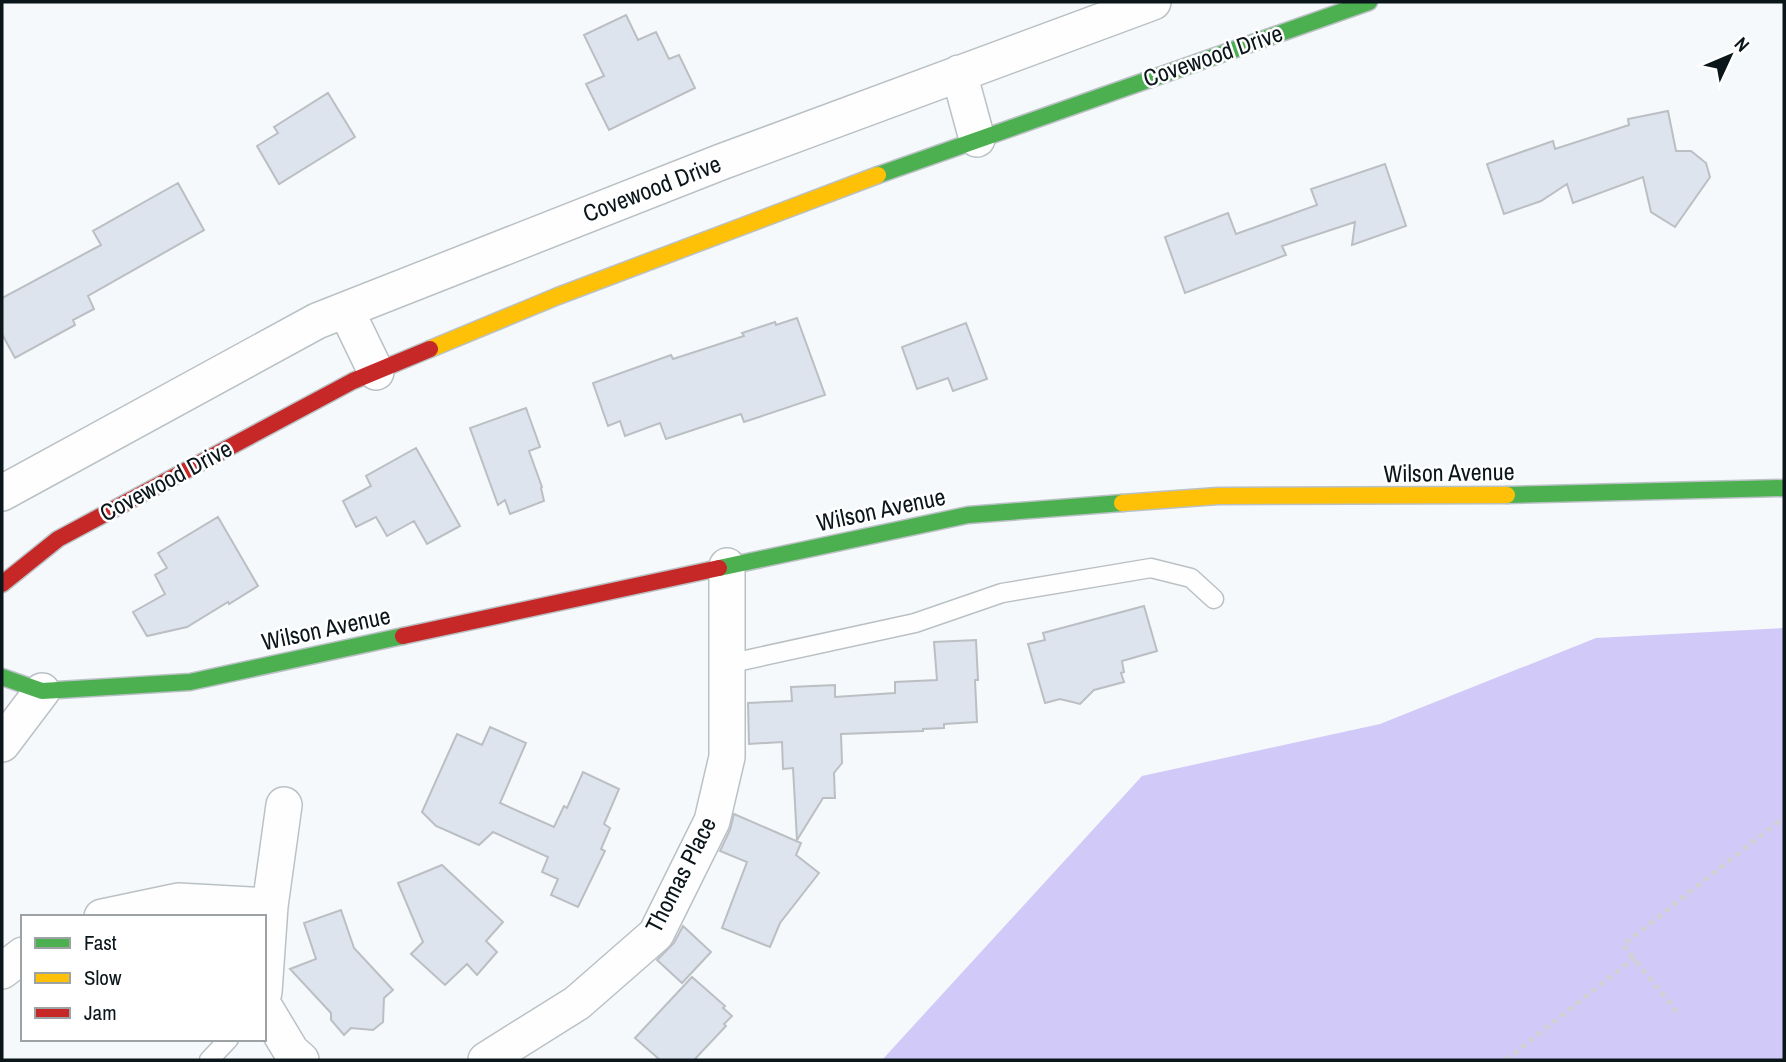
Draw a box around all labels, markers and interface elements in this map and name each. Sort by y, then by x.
street label: Covewood Drive [1139,16,1287,94]
north arrow [1695,21,1765,91]
text: N [1729,31,1755,57]
street label: Covewood Drive [578,147,725,229]
street label: Covewood Drive [94,432,237,528]
street label: Wilson Avenue [1383,455,1515,489]
street label: Wilson Avenue [813,480,948,538]
street label: Wilson Avenue [258,599,393,657]
street label: Thomas Place [637,811,723,938]
legend [21,915,266,1041]
text: Fast [84,928,117,957]
text: Slow [84,963,122,992]
text: Jam [84,998,117,1027]

